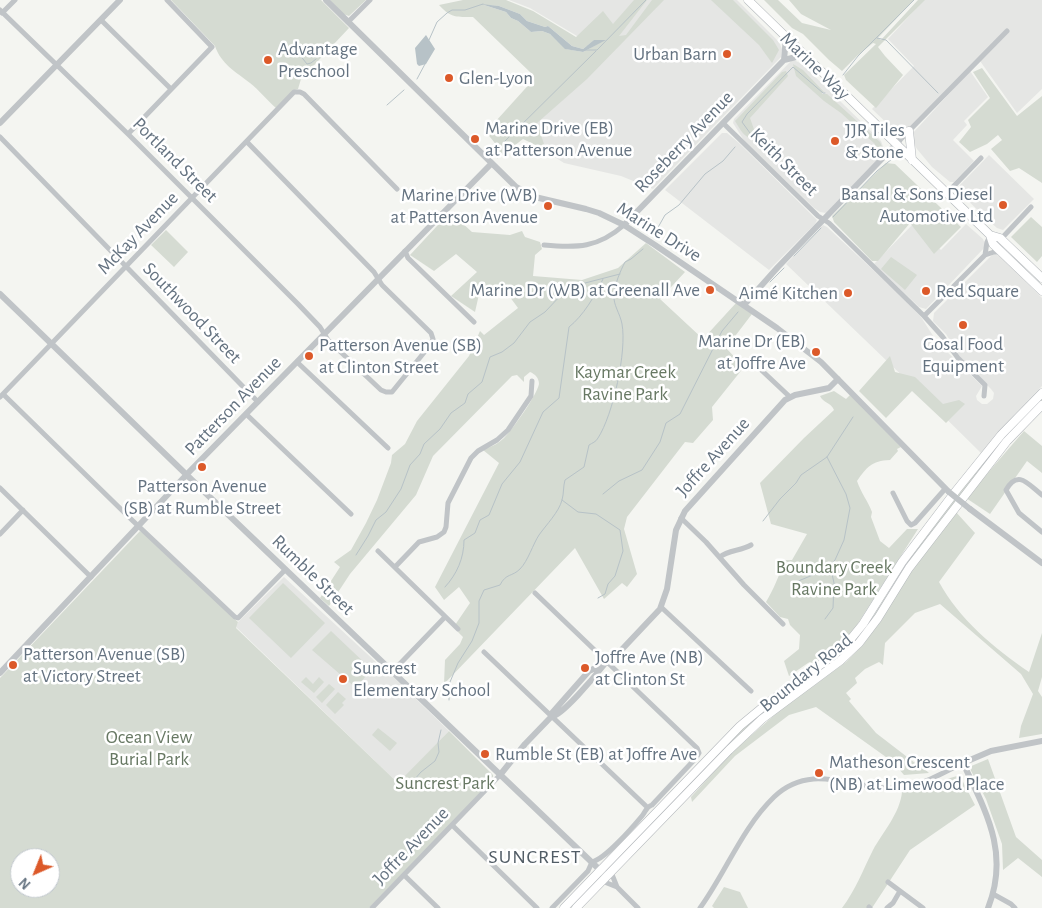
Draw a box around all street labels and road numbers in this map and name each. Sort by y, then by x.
street label: Marine Way [775,27,855,105]
street label: Roseberry Avenue [630,86,738,198]
street label: Portland Street [128,113,222,207]
street label: Keith Street [745,123,823,201]
street label: McKay Avenue [93,187,183,279]
street label: Marine Drive [613,197,705,267]
street label: Southwood Street [138,258,246,368]
street label: Patterson Avenue [180,352,286,460]
street label: Joffre Avenue [671,412,755,502]
street label: Rumble Street [267,530,359,620]
street label: Boundary Road [755,629,857,717]
street label: Joffre Avenue [368,802,454,890]

